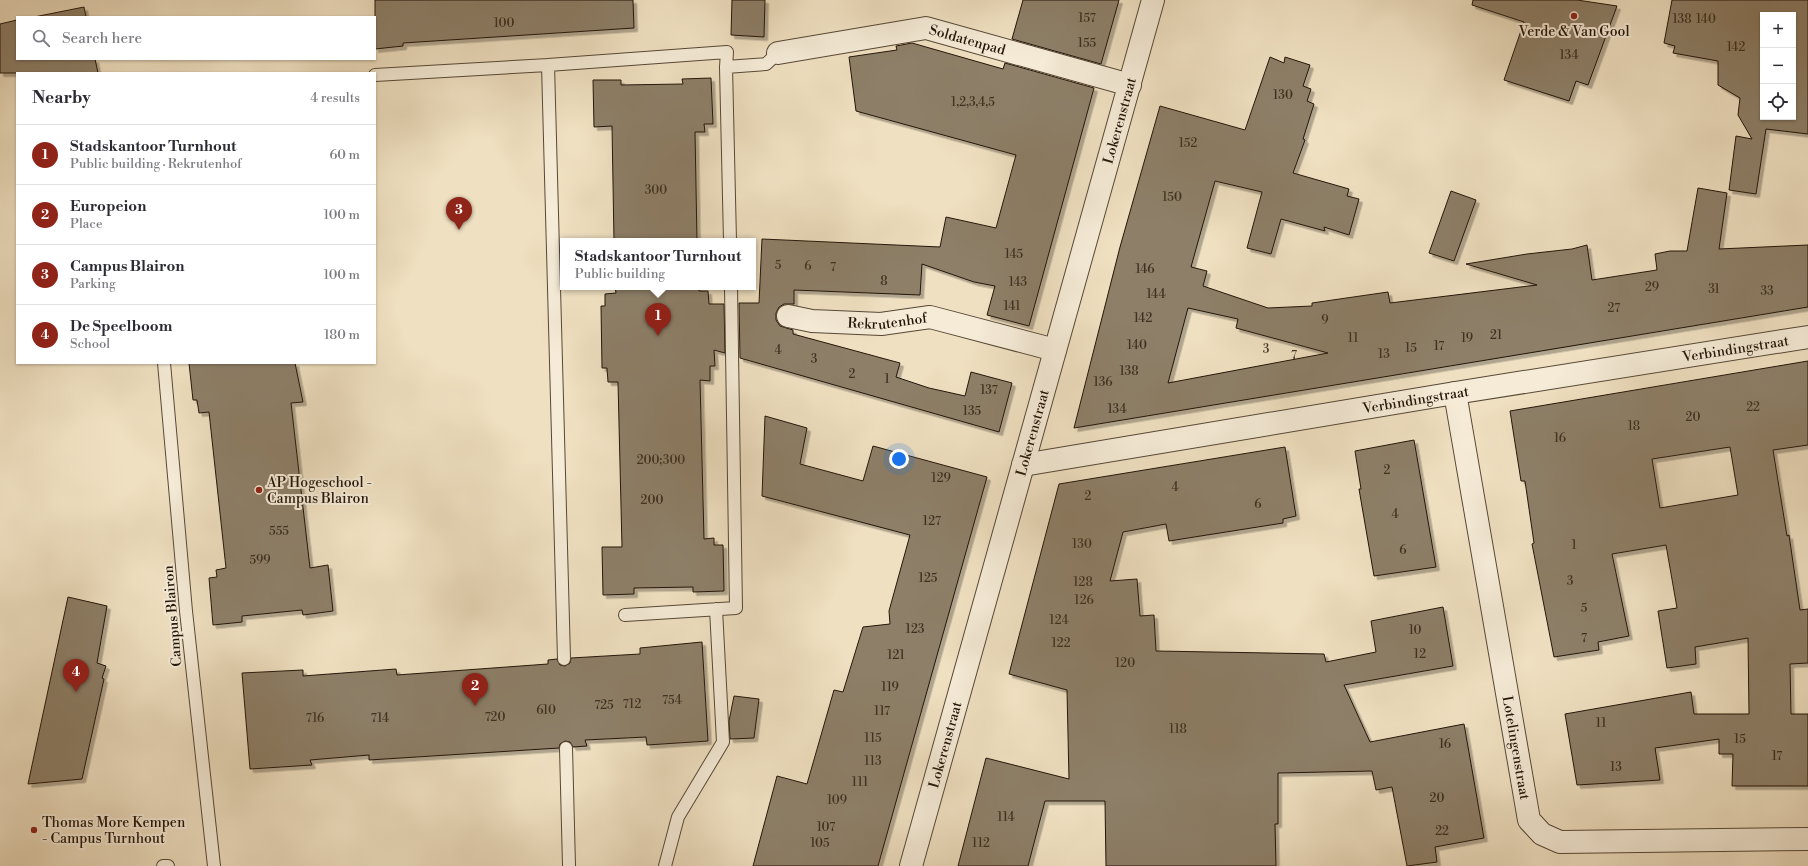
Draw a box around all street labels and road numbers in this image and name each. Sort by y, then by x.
street label: Soldatenpad [927,21,1007,60]
street label: Lokerenstraat [1100,75,1141,166]
street label: Rekrutenhof [847,309,929,334]
street label: Verbindingstraat [1680,332,1790,367]
street label: Verbindingstraat [1360,383,1470,418]
street label: Lokerenstraat [1012,387,1054,478]
street label: Campus Blairon [160,564,186,667]
street label: Lotelingenstraat [1498,695,1533,801]
street label: Lokerenstraat [925,700,967,790]

